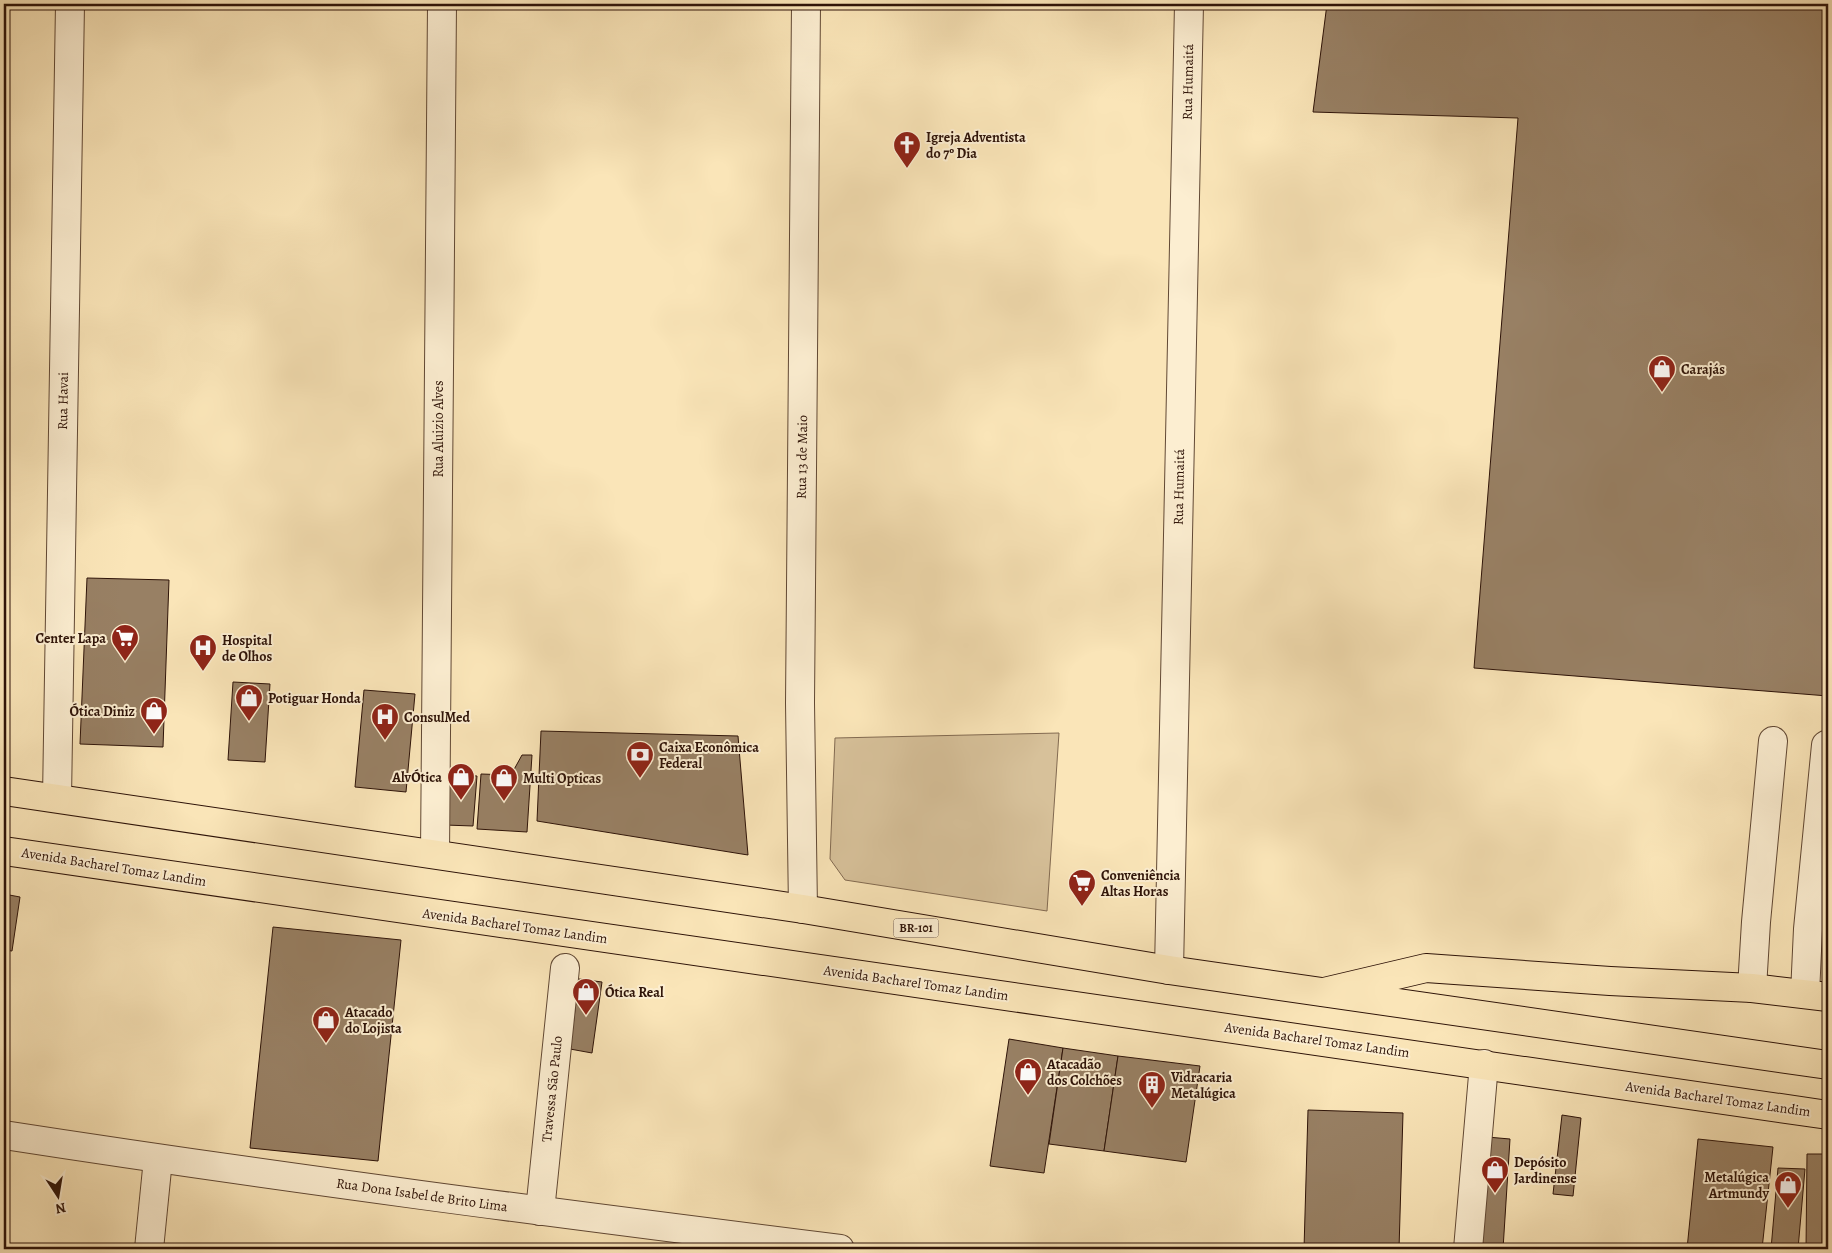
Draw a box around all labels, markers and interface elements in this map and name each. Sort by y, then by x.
street label: Rua Humaitá [1178,43,1198,120]
place label: Igreja Adventista do 7º Dia [926,128,1026,163]
church icon: Igreja Adventista do 7º Dia [892,130,922,169]
shop icon: Carajás [1647,354,1677,393]
place label: Carajás [1681,360,1725,379]
street label: Rua Havai [53,372,73,430]
street label: Rua Aluizio Alves [429,380,448,478]
street label: Rua 13 de Maio [792,415,812,499]
street label: Rua Humaitá [1169,448,1189,525]
supermarket icon: Center Lapa [110,623,140,662]
place label: Center Lapa [35,629,106,648]
place label: Hospital de Olhos [222,631,272,666]
hospital icon: Hospital de Olhos [188,633,218,672]
shop icon: Potiguar Honda [234,683,264,722]
place label: Potiguar Honda [268,689,361,708]
shop icon: Ótica Diniz [139,696,169,735]
place label: Ótica Diniz [70,702,136,721]
hospital icon: ConsulMed [370,702,400,741]
place label: ConsulMed [404,708,471,727]
place label: Caixa Econômica Federal [659,738,759,773]
bank icon: Caixa Econômica Federal [625,740,655,779]
shop icon: AlvÓtica [446,762,476,801]
shop icon: Multi Opticas [489,763,519,802]
place label: AlvÓtica [391,768,442,787]
place label: Multi Opticas [523,769,601,788]
street label: Avenida Bacharel Tomaz Landim [19,843,208,891]
place label: Conveniência Altas Horas [1100,866,1181,901]
supermarket icon: Conveniência Altas Horas [1067,868,1097,907]
street label: Avenida Bacharel Tomaz Landim [420,903,609,948]
road number: BR-101 [894,918,938,938]
street label: Avenida Bacharel Tomaz Landim [821,960,1010,1005]
shop icon: Ótica Real [571,977,601,1016]
place label: Ótica Real [605,983,664,1002]
place label: Atacado do Lojista [344,1003,402,1038]
shop icon: Atacado do Lojista [311,1005,341,1044]
street label: Avenida Bacharel Tomaz Landim [1222,1017,1411,1062]
street label: Travessa São Paulo [537,1035,567,1143]
place label: Atacadão dos Colchões [1046,1055,1122,1090]
shop icon: Atacadão dos Colchões [1013,1057,1043,1096]
place label: Vidracaria Metalúgica [1170,1068,1236,1103]
building icon: Vidracaria Metalúgica [1137,1070,1167,1109]
street label: Avenida Bacharel Tomaz Landim [1623,1076,1812,1121]
place label: Depósito Jardinense [1514,1153,1577,1188]
shop icon: Depósito Jardinense [1480,1155,1510,1194]
place label: Metalúgica Artmundy [1704,1168,1769,1203]
north arrow [32,1170,82,1220]
shop icon: Metalúgica Artmundy [1773,1170,1803,1209]
street label: Rua Dona Isabel de Brito Lima [335,1174,509,1217]
text: N [54,1198,68,1219]

